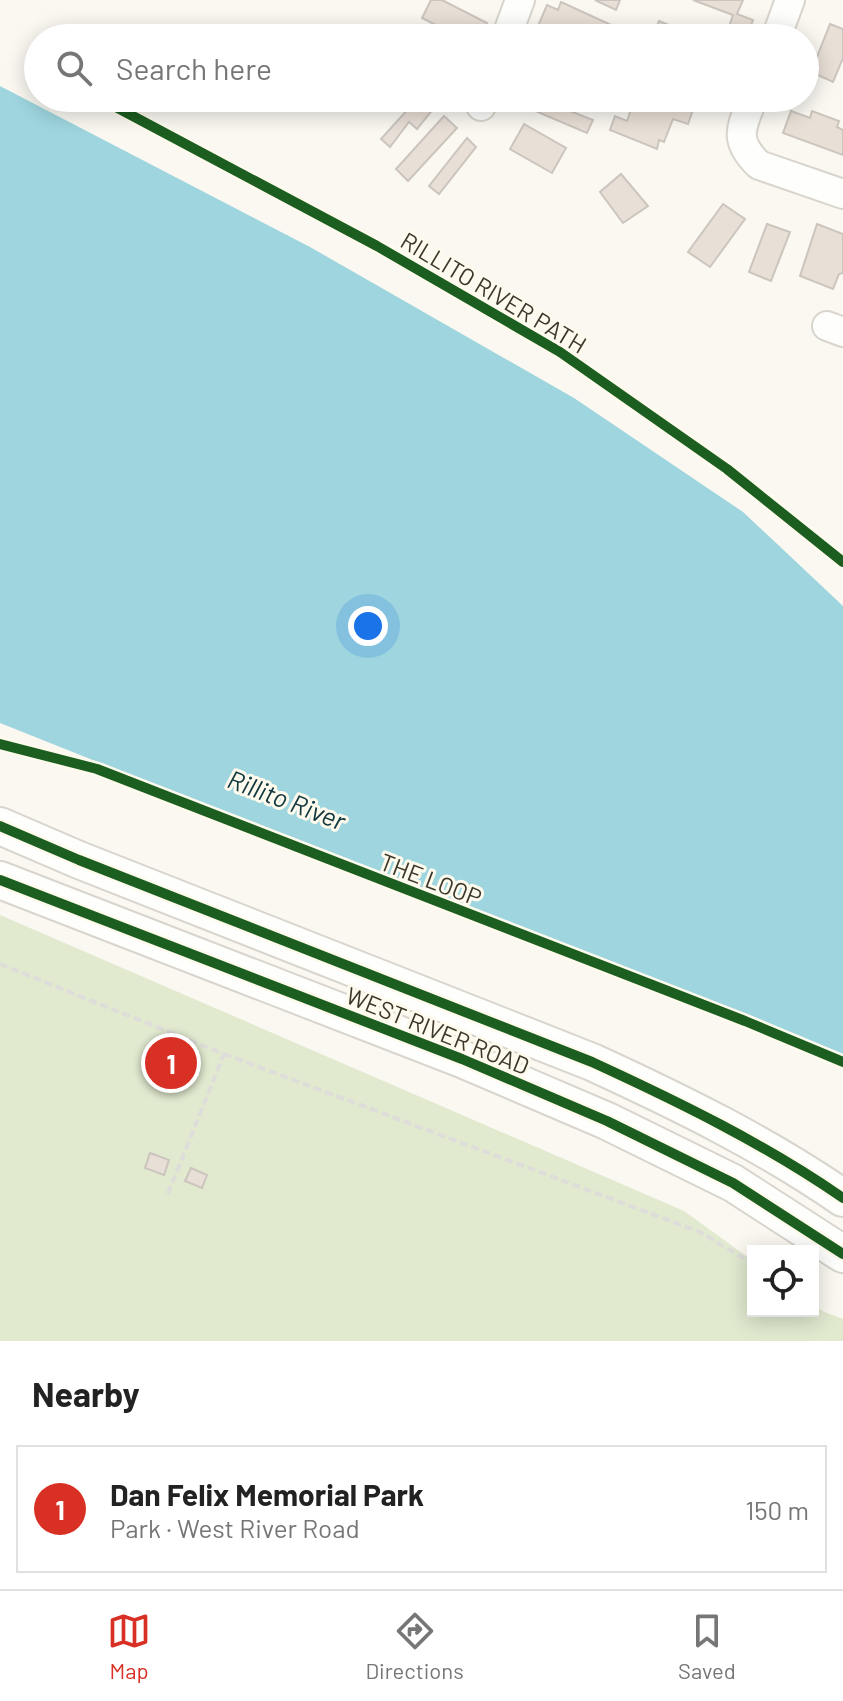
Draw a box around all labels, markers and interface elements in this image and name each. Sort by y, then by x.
search box [24,24,819,112]
icon: search [52,46,96,90]
text: Search here [116,50,272,86]
street label: RILLITO RIVER PATH [396,225,592,359]
your location [348,606,388,646]
water label: Rillito River [224,762,351,836]
street label: THE LOOP [376,846,486,912]
street label: WEST RIVER ROAD [342,980,534,1080]
pin: 1 [145,1033,197,1093]
map controls [747,1245,819,1317]
button: locate [747,1245,819,1317]
text: Nearby [32,1373,140,1414]
text: Dan Felix Memorial Park [110,1476,424,1512]
text: 1 [55,1494,65,1525]
text: 150 m [745,1494,809,1525]
text: Park · West River Road [110,1512,360,1543]
tab: Map [107,1609,151,1683]
tab: Directions [365,1609,464,1683]
tab: Saved [678,1609,736,1683]

